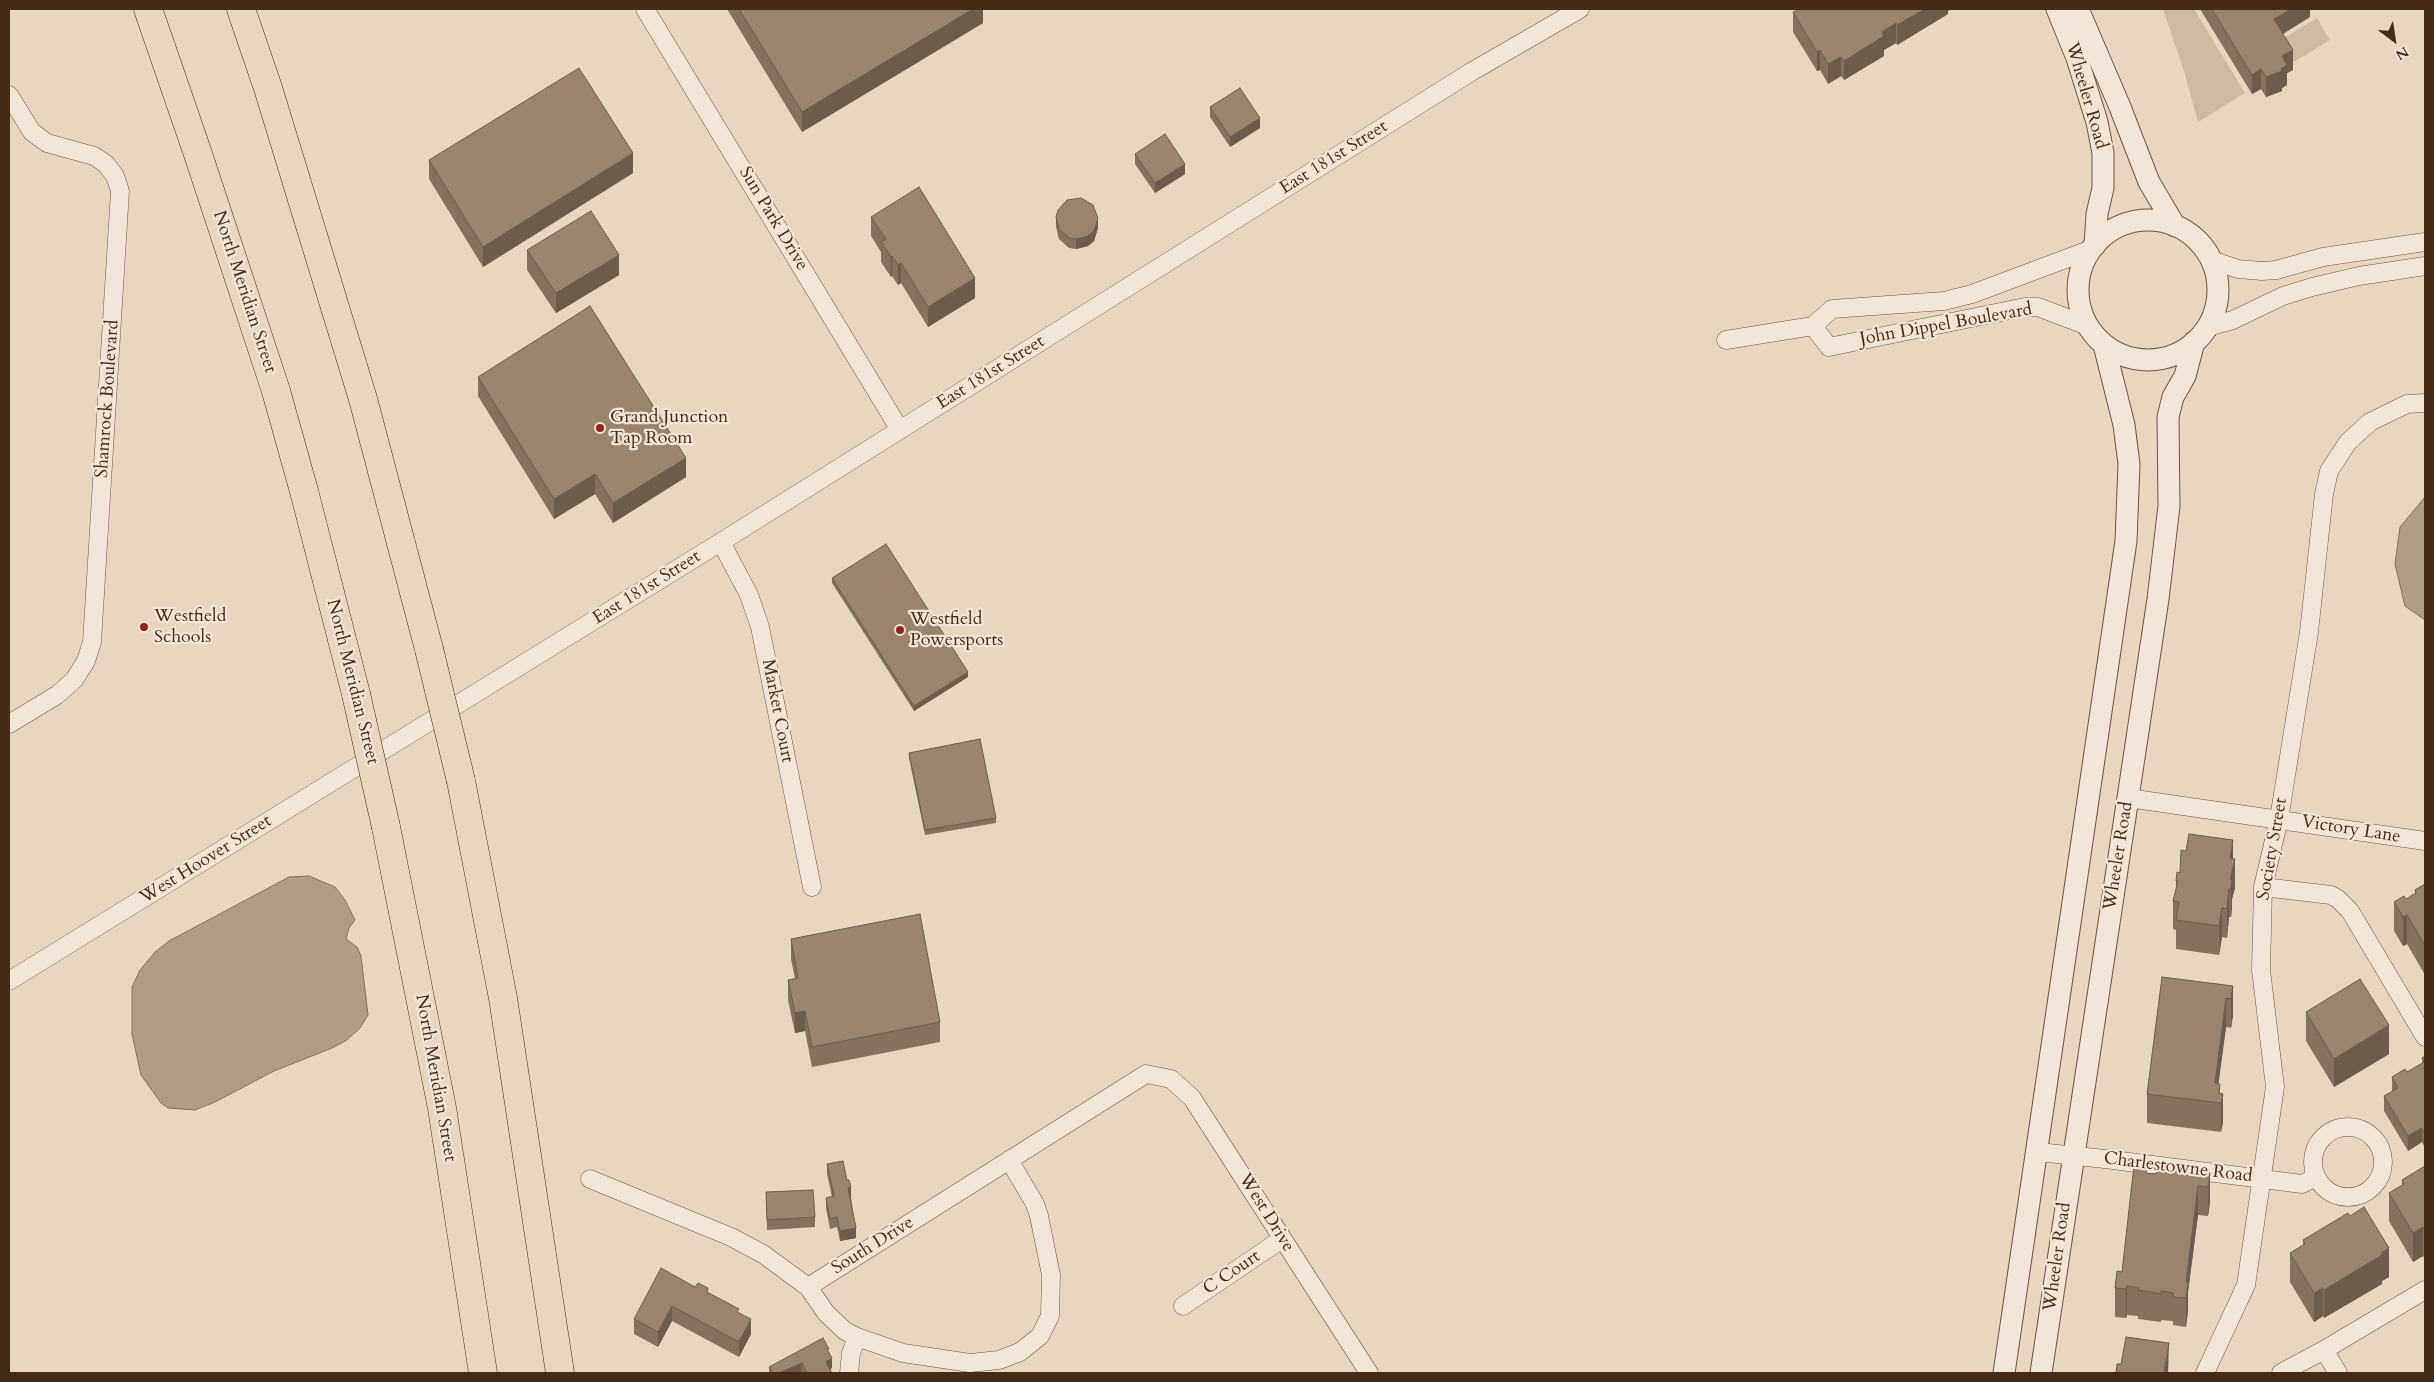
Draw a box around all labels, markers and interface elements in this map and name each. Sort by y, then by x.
north arrow [2369,15,2419,65]
street label: Wheeler Road [2060,40,2112,152]
text: N [2392,42,2412,65]
street label: East 181st Street [1276,116,1392,200]
street label: Sun Park Drive [734,163,812,275]
street label: North Meridian Street [208,208,280,376]
street label: John Dippel Boulevard [1858,299,2034,351]
street label: Shamrock Boulevard [92,319,124,479]
street label: East 181st Street [933,331,1049,415]
place label: Grand Junction Tap Room [610,407,728,449]
marker: Grand Junction Tap Room [594,422,606,434]
street label: East 181st Street [589,546,705,630]
street label: North Meridian Street [321,597,383,767]
place label: Westfield Schools [154,606,226,649]
place label: Westfield Powersports [910,609,1003,652]
marker: Westfield Schools [138,621,150,633]
marker: Westfield Powersports [894,624,906,636]
street label: Market Court [756,657,798,765]
street label: Society Street [2253,796,2293,902]
street label: Wheeler Road [2100,800,2138,912]
street label: West Hoover Street [136,811,276,909]
street label: Victory Lane [2300,812,2402,848]
street label: North Meridian Street [410,993,460,1163]
street label: Charlestowne Road [2103,1148,2253,1188]
street label: West Drive [1233,1170,1299,1256]
street label: Wheeler Road [2040,1201,2076,1313]
street label: South Drive [828,1212,918,1280]
street label: C Court [1199,1246,1265,1300]

